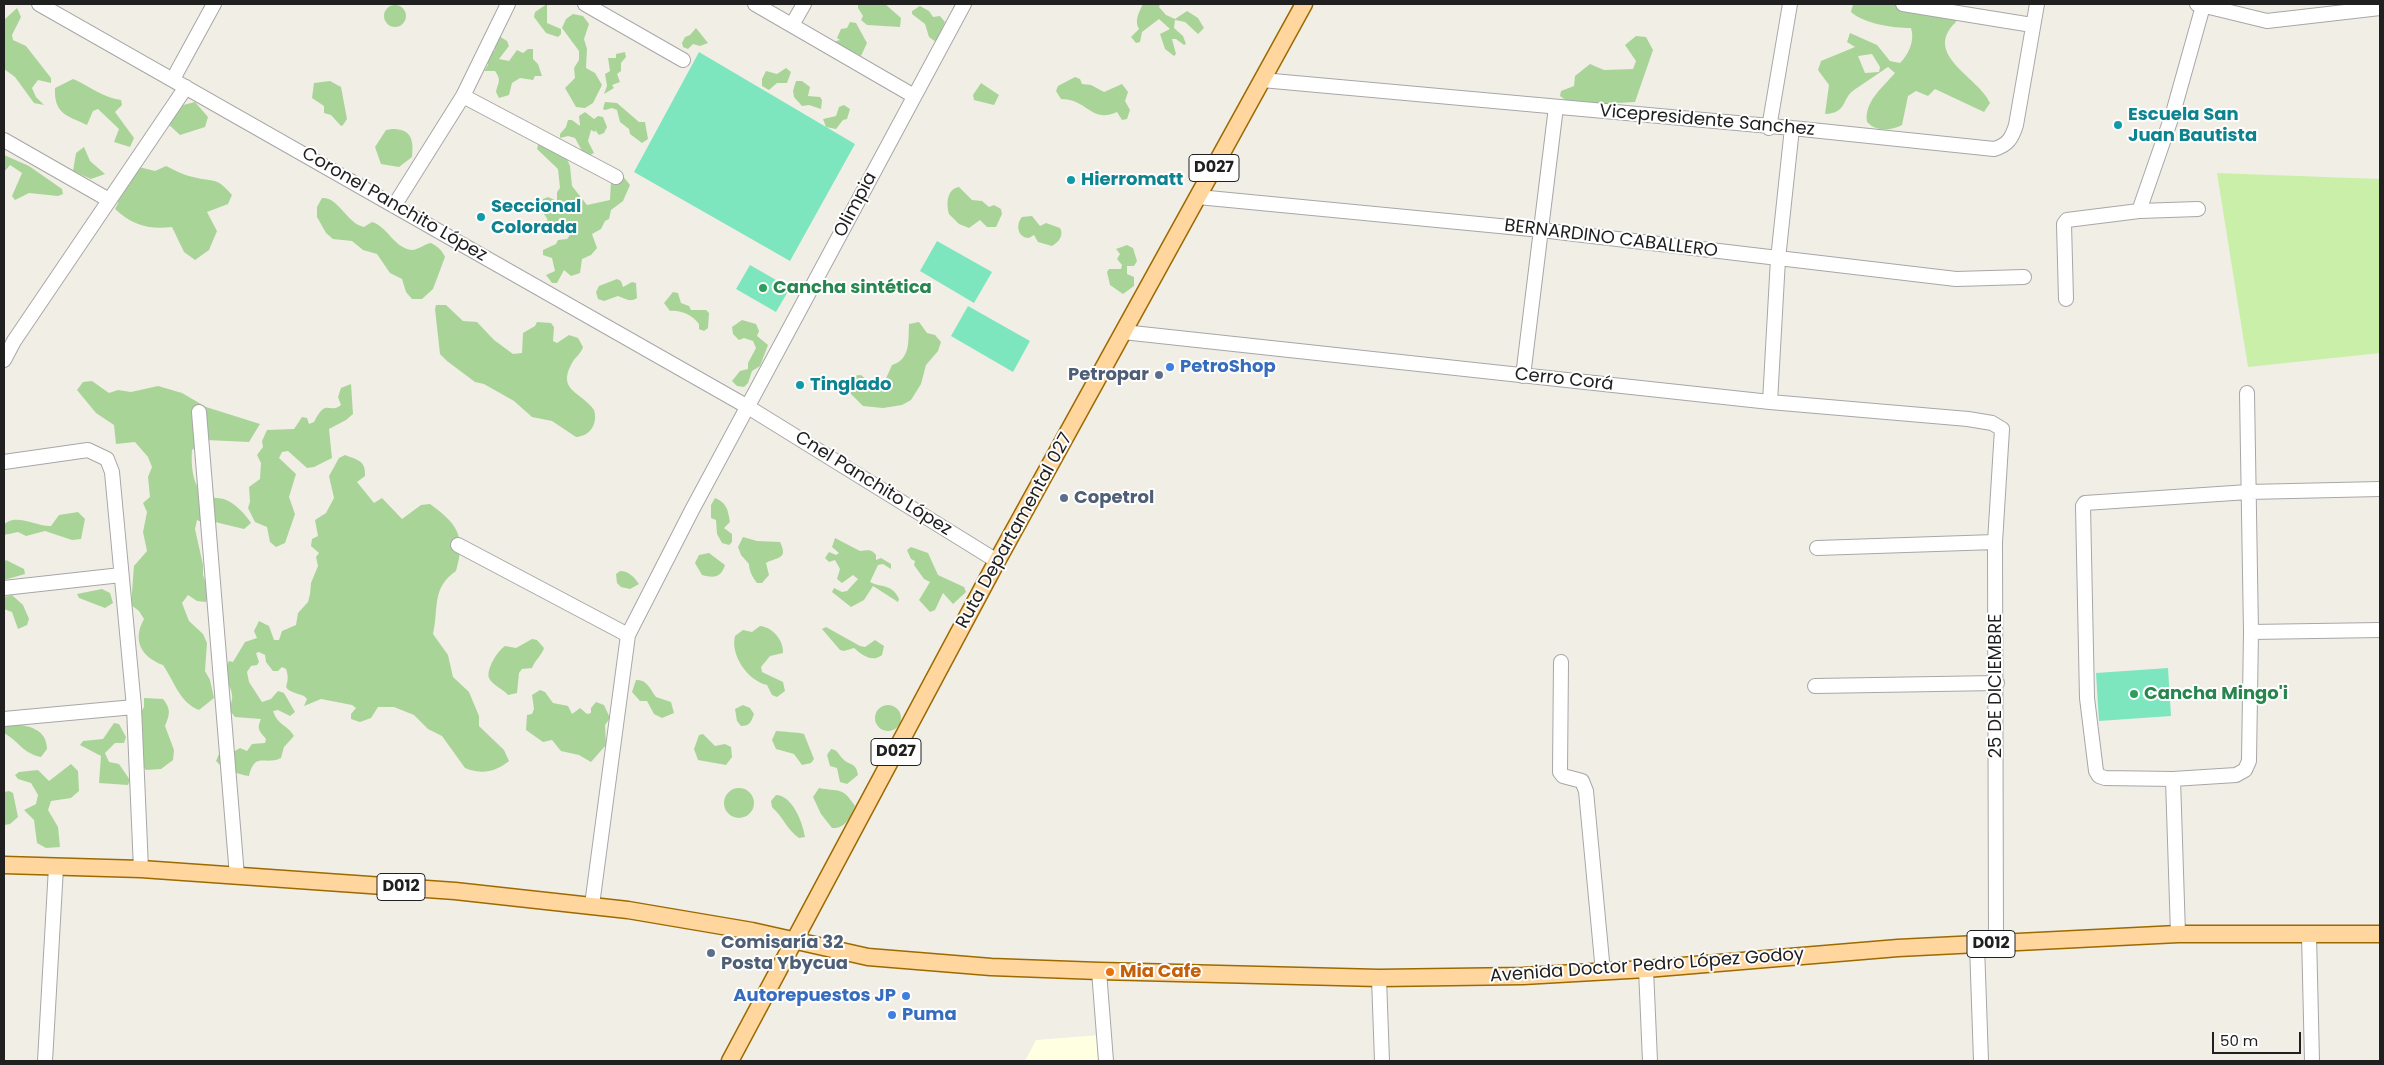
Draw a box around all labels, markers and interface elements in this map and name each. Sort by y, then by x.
street label: Vicepresidente Sanchez [1598,101,1816,141]
place label: Escuela San Juan Bautista [2128,104,2257,146]
marker: Escuela San Juan Bautista [2112,119,2124,131]
street label: Coronel Panchito López [298,143,490,267]
road number: D027 [1189,154,1239,182]
street label: Olimpia [830,169,882,241]
place label: Hierromatt [1081,169,1183,191]
marker: Hierromatt [1065,174,1077,186]
place label: Seccional Colorada [491,196,581,238]
marker: Seccional Colorada [475,211,487,223]
street label: BERNARDINO CABALLERO [1503,215,1719,263]
place label: Cancha sintética [773,277,932,299]
marker: Cancha sintética [757,282,769,294]
place label: PetroShop [1180,356,1276,378]
marker: PetroShop [1164,361,1176,373]
place label: Petropar [1068,364,1149,386]
street label: Cerro Corá [1514,364,1614,396]
marker: Petropar [1153,369,1165,381]
place label: Tinglado [810,374,892,396]
marker: Tinglado [794,379,806,391]
street label: Cnel Panchito López [791,427,955,541]
street label: Ruta Departamental 027 [952,429,1078,633]
place label: Copetrol [1074,487,1154,509]
marker: Copetrol [1058,492,1070,504]
street label: 25 DE DICIEMBRE [1985,614,2007,758]
place label: Cancha Mingo'i [2144,683,2288,705]
marker: Cancha Mingo'i [2128,688,2140,700]
road number: D027 [871,739,921,766]
road number: D012 [377,874,425,900]
road number: D012 [1967,931,2015,958]
place label: Comisaría 32 Posta Ybycua [721,932,848,974]
street label: Avenida Doctor Pedro López Godoy [1489,944,1805,988]
marker: Comisaría 32 Posta Ybycua [705,947,717,959]
place label: Mia Cafe [1120,961,1201,983]
marker: Mia Cafe [1104,966,1116,978]
place label: Autorepuestos JP [733,985,896,1007]
marker: Autorepuestos JP [900,990,912,1002]
place label: Puma [902,1004,957,1026]
marker: Puma [886,1009,898,1021]
scale bar [2214,1022,2303,1054]
text: 50 m [2220,1030,2258,1051]

